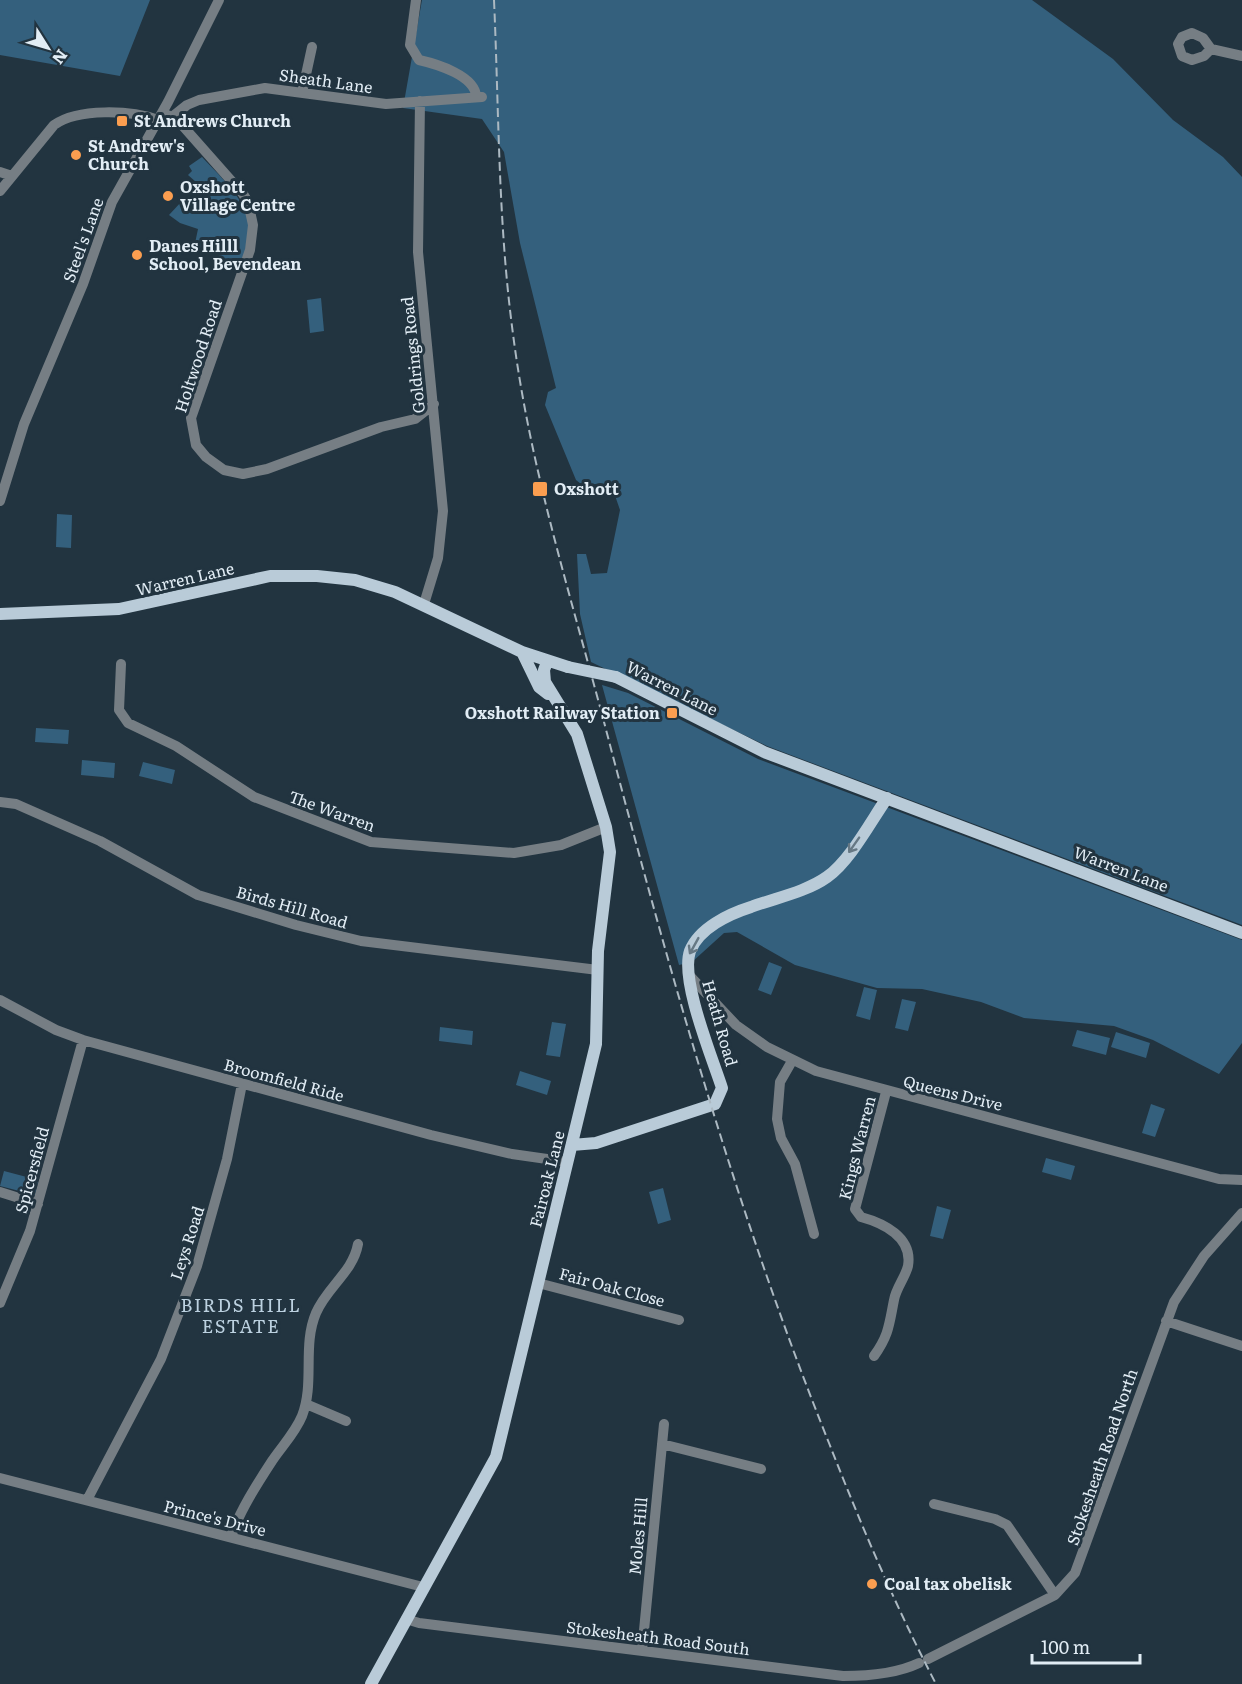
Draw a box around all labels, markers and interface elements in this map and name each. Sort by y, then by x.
north arrow [18,18,78,78]
text: N [47,45,74,70]
street label: Sheath Lane [278,62,374,98]
place label: St Andrews Church [134,108,291,132]
marker: St Andrews Church [115,114,129,128]
place label: St Andrew's Church [88,133,185,175]
marker: St Andrew's Church [69,148,83,162]
place label: Oxshott Village Centre [180,174,295,216]
marker: Oxshott Village Centre [161,189,175,203]
street label: Steel's Lane [56,194,109,285]
place label: Danes Hilll School, Bevendean [149,233,301,275]
marker: Danes Hilll School, Bevendean [130,248,144,262]
street label: Goldrings Road [394,295,430,415]
street label: Holtwood Road [167,296,227,415]
place label: Oxshott [554,476,619,500]
marker: Oxshott [531,480,549,498]
street label: Warren Lane [133,555,236,601]
street label: Warren Lane [622,654,722,721]
place label: Oxshott Railway Station [465,700,660,724]
marker: Oxshott Railway Station [665,706,679,720]
street label: The Warren [286,783,379,837]
one-way arrow [848,837,860,853]
street label: Warren Lane [1070,839,1172,897]
street label: Birds Hill Road [234,879,351,933]
one-way arrow [688,937,700,955]
street label: Heath Road [697,977,745,1069]
street label: Broomfield Ride [222,1051,347,1107]
street label: Queens Drive [901,1068,1005,1116]
street label: Kings Warren [832,1093,881,1202]
street label: Spicersfield [8,1123,54,1216]
street label: Fairoak Lane [522,1128,570,1230]
street label: Leys Road [163,1202,209,1283]
street label: Fair Oak Close [557,1260,668,1312]
district label: BIRDS HILL ESTATE [181,1291,301,1339]
street label: Stokesheath Road North [1060,1365,1143,1548]
street label: Prince's Drive [162,1493,269,1541]
street label: Moles Hill [622,1496,652,1576]
place label: Coal tax obelisk [884,1571,1012,1595]
marker: Coal tax obelisk [865,1577,879,1591]
street label: Stokesheath Road South [565,1614,752,1660]
scale bar [1032,1627,1140,1665]
text: 100 m [1041,1633,1090,1660]

